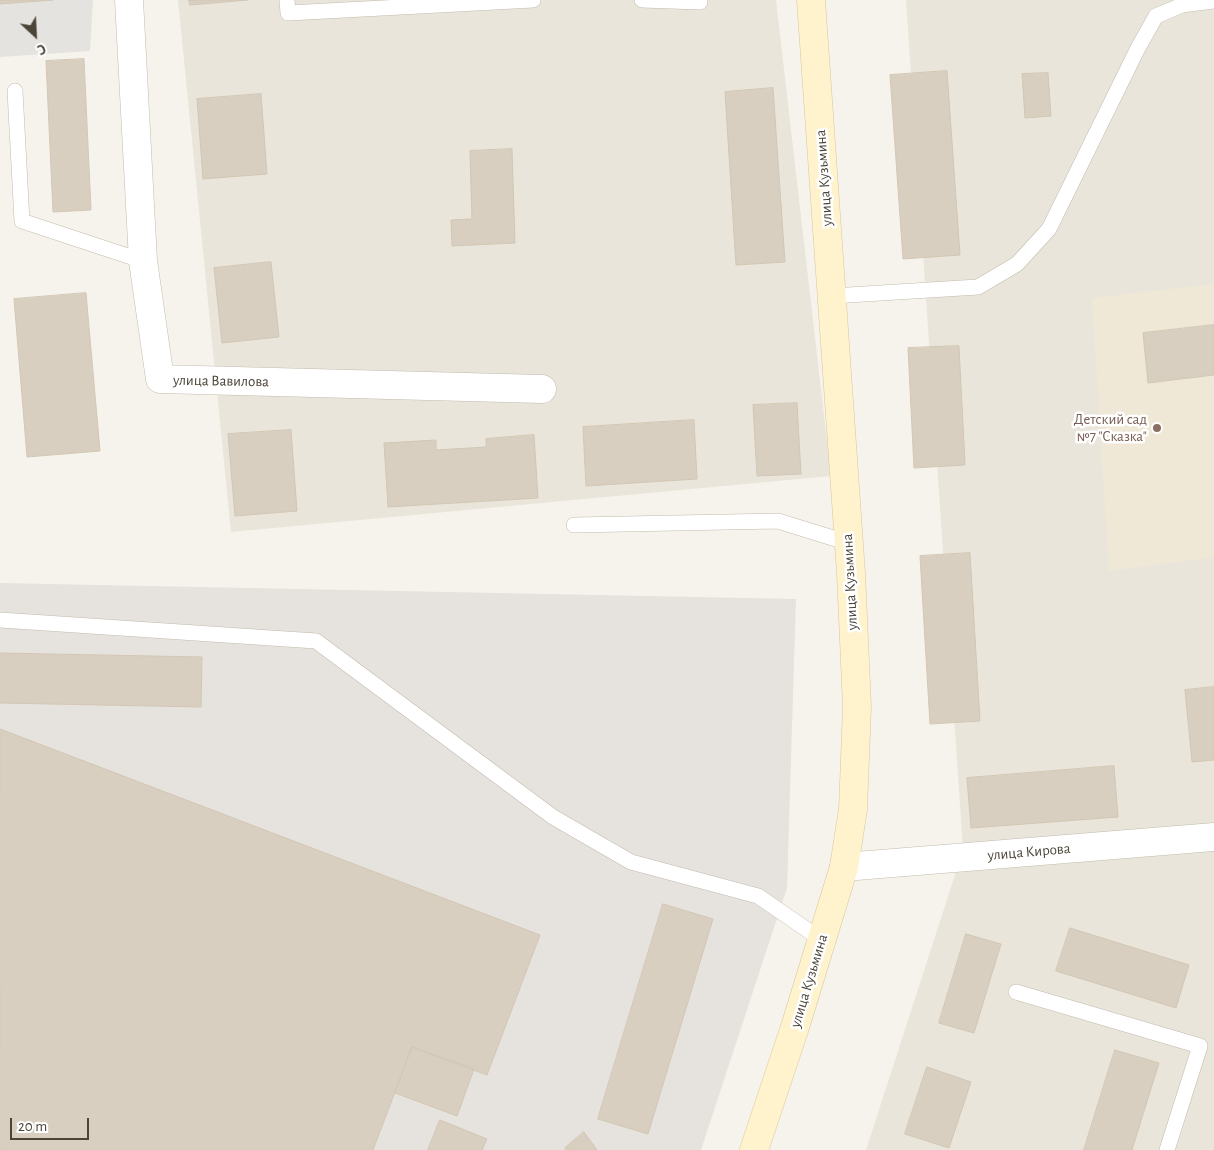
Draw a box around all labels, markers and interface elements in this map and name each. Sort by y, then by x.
north arrow [10,10,60,60]
text: С [35,41,48,57]
street label: улица Кузьмина [812,129,836,227]
street label: улица Вавилова [173,371,269,391]
place label: Детский сад №7 "Сказка" [1074,410,1147,445]
marker: Детский сад №7 "Сказка" [1151,422,1163,434]
street label: улица Кузьмина [838,533,862,631]
street label: улица Кирова [987,839,1071,865]
street label: улица Кузьмина [786,932,832,1030]
scale bar [12,1108,91,1140]
text: 20 m [18,1119,47,1134]

